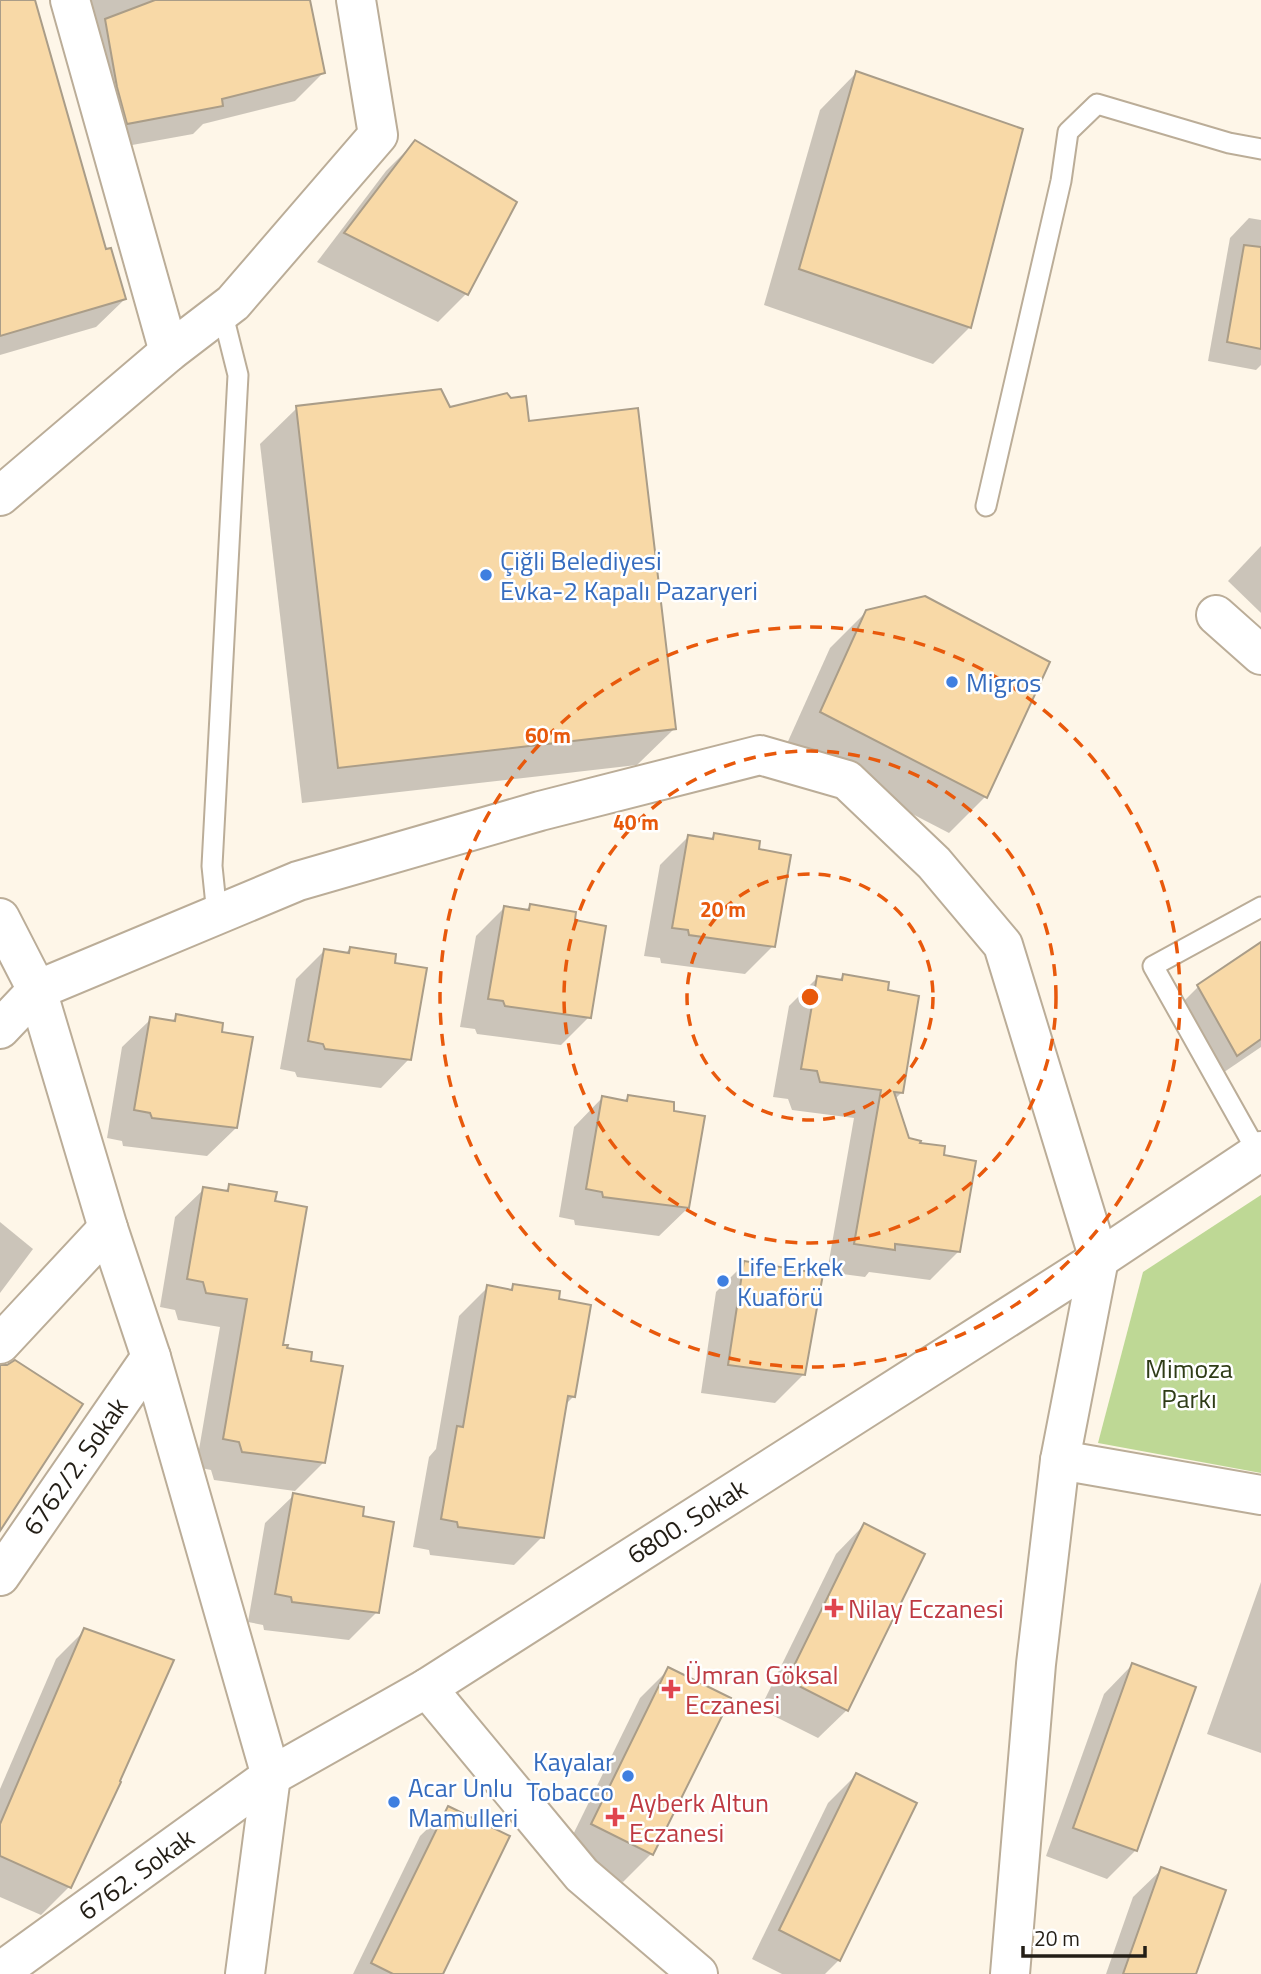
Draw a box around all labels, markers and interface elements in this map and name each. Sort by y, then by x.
place label: Çiğli Belediyesi Evka-2 Kapalı Pazaryeri [500,541,758,610]
marker: Çiğli Belediyesi Evka-2 Kapalı Pazaryeri [478,567,494,583]
place label: Migros [966,663,1041,702]
marker: Migros [944,674,960,690]
text: 60 m [525,719,571,751]
text: 40 m [613,806,659,838]
text: 20 m [700,893,746,925]
centre of rings [798,985,822,1009]
place label: Life Erkek Kuaförü [737,1247,843,1316]
marker: Life Erkek Kuaförü [715,1273,731,1289]
park label: Mimoza Parkı [1145,1349,1233,1418]
street label: 6762/2. Sokak [13,1389,137,1543]
street label: 6800. Sokak [619,1469,755,1573]
place label: Nilay Eczanesi [848,1589,1004,1628]
marker: Nilay Eczanesi [826,1600,842,1616]
place label: Ümran Göksal Eczanesi [685,1655,839,1724]
marker: Ümran Göksal Eczanesi [663,1681,679,1697]
place label: Kayalar Tobacco [526,1742,614,1811]
place label: Acar Unlu Mamulleri [408,1768,518,1837]
marker: Kayalar Tobacco [620,1768,636,1784]
place label: Ayberk Altun Eczanesi [629,1783,769,1852]
marker: Acar Unlu Mamulleri [386,1794,402,1810]
marker: Ayberk Altun Eczanesi [607,1809,623,1825]
street label: 6762. Sokak [70,1818,202,1930]
scale bar [1023,1914,1146,1958]
text: 20 m [1034,1922,1080,1954]

